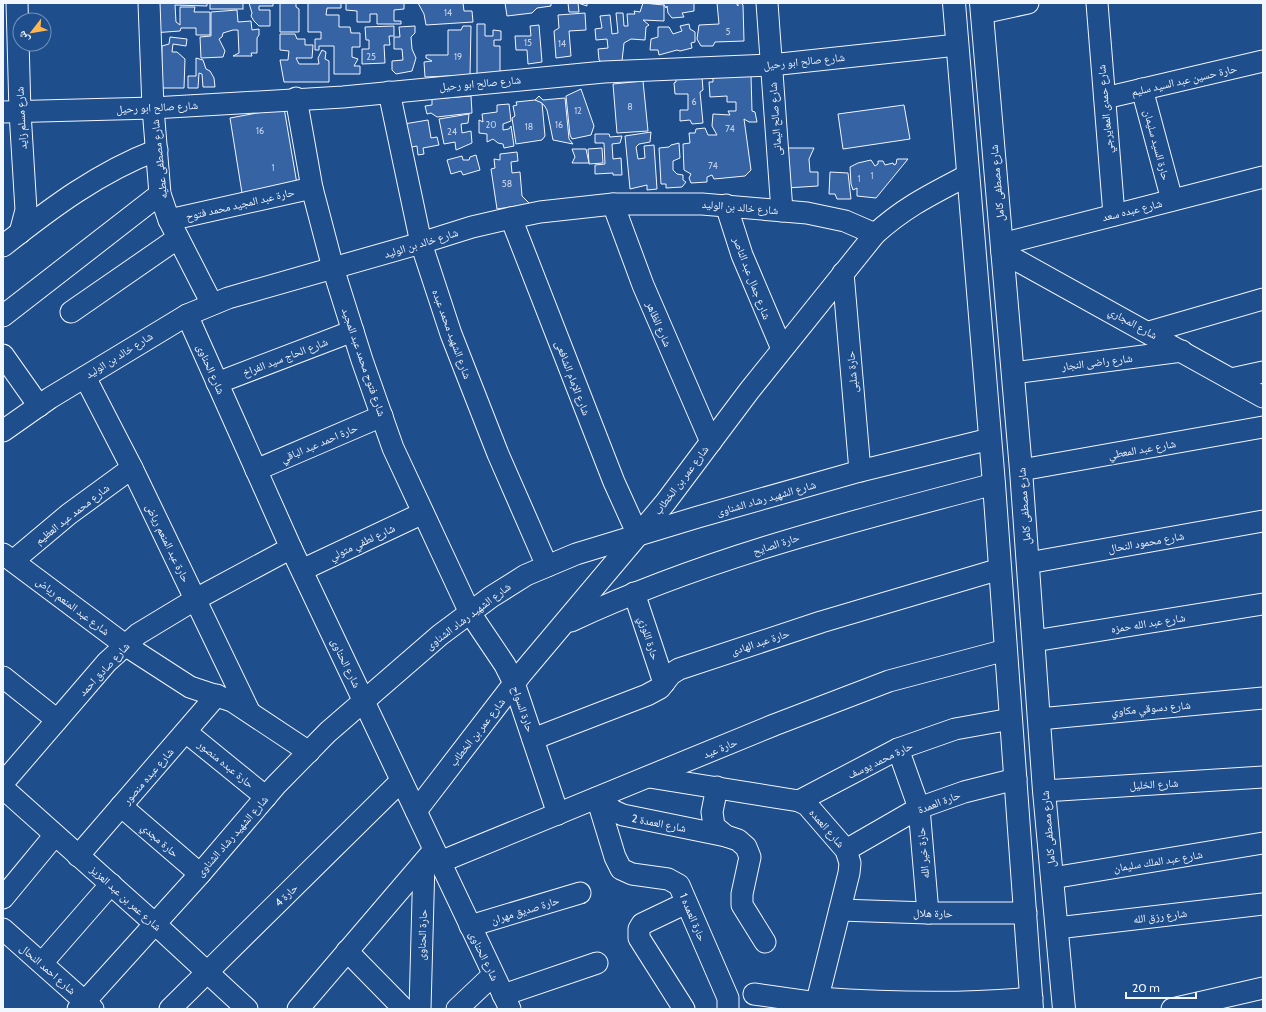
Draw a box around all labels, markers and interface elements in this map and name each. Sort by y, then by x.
house number: 14 [444,7,452,18]
north arrow [12,12,52,52]
house number: 5 [726,26,731,37]
text: ش [14,28,33,46]
house number: 15 [524,37,532,48]
house number: 14 [558,38,566,49]
street label: شارع صالح ابو رحيل [763,50,845,72]
house number: 25 [366,51,376,62]
house number: 19 [454,51,462,62]
street label: حارة حسين عبد السيد سليم [1130,61,1239,100]
street label: شارع حمدى المعايرجي [1094,64,1118,154]
street label: شارع صالح ابو رحيل [439,72,521,94]
street label: شارع صالح اليمانى [765,82,785,156]
street label: شارع مسلم زايد [12,86,31,150]
house number: 6 [691,96,697,107]
street label: شارع صالح ابو رحيل [116,98,198,116]
house number: 8 [627,101,633,112]
house number: 12 [574,105,582,116]
street label: حارة السيد سليمان [1141,108,1173,182]
street label: شارع مصطفى عطيه [148,119,170,199]
house number: 20 [486,119,497,130]
house number: 16 [555,119,563,130]
house number: 18 [525,121,533,132]
house number: 74 [725,123,735,134]
house number: 16 [256,125,264,136]
house number: 24 [447,126,457,137]
street label: شارع مصطفى كامل [987,144,1007,222]
house number: 74 [708,160,718,171]
house number: 1 [272,162,275,173]
house number: 1 [871,170,874,181]
house number: 1 [858,173,861,184]
house number: 58 [502,178,512,189]
street label: حارة عبد المجيد محمد فتوح [184,185,296,223]
street label: شارع عبده سعد [1101,196,1163,224]
street label: شارع خالد بن الوليد [701,197,779,217]
street label: شارع خالد بن الوليد [382,225,460,261]
street label: شارع جمال عبد الناصر [729,234,774,321]
street label: شارع الشهيد محمد عبده [429,287,475,381]
street label: شارع الظاهر [643,298,675,349]
street label: شارع المجاري [1105,304,1160,344]
street label: شارع فتوح محمد عبد المجيد [339,306,389,418]
street label: شارع خالد بن الوليد [83,329,155,381]
street label: شارع الحاج سيد الفراخ [240,334,330,380]
street label: شارع الإمام الشافعى [552,339,594,417]
street label: شارع الحناوى [194,342,228,396]
street label: حارة شلبى [843,351,861,393]
street label: شارع راضى النجار [1060,351,1133,373]
street label: حارة احمد عبد الباقي [278,420,360,467]
street label: شارع عبد المعطي [1107,436,1177,464]
street label: شارع عمر بن الخطاب [650,443,712,517]
street label: شارع مصطفى كامل [1014,467,1034,545]
street label: شارع الشهيد رشاد الشناوى [715,477,817,519]
street label: شارع محمد عبد العظيم [32,481,113,548]
street label: حارة عبد المنعم رياض [142,501,193,585]
street label: شارع لطفي متولي [327,521,398,565]
street label: شارع محمود النحال [1107,528,1185,556]
street label: حارة الصايح [751,530,801,558]
street label: شارع عبد المنعم رياض [33,574,112,639]
street label: شارع الشهيد رشاد الشناوى [423,579,513,653]
street label: شارع عبد الله حمزه [1110,610,1186,636]
street label: حارة اللوزي [634,615,663,662]
street label: حارة عبد الهادى [729,626,791,658]
street label: شارع الحناوى [328,636,364,690]
street label: شارع صادق احمد [76,639,132,699]
street label: حارة السواح [509,684,537,734]
street label: شارع عمر بن الخطاب [446,695,508,769]
street label: شارع دسوقي مكاوي [1111,698,1192,720]
street label: حارة عيد [701,735,739,761]
street label: حارة عبده منصور [194,736,257,791]
street label: حارة محمد يوسف [845,738,915,782]
street label: شارع عبده منصور [119,745,176,808]
street label: شارع الخليل [1129,776,1179,792]
street label: حارة العمدة [916,787,962,817]
street label: شارع مصطفى كامل [1038,790,1058,868]
street label: شارع الشهيد رشاد الشناوى [193,793,271,879]
street label: شارع العمده [806,806,848,850]
street label: شارع العمدة 2 [630,811,688,835]
street label: حارة مجدي [137,820,182,862]
street label: حارة خير الله [914,827,932,879]
street label: شارع عبد الملك سليمان [1112,847,1204,875]
street label: شارع عمر بن عبد العزيز [87,862,164,934]
street label: حارة 4 [271,880,301,910]
street label: حارة العمده 1 [677,891,709,943]
street label: حارة صديق مهران [489,893,561,927]
street label: حارة هلال [913,906,953,920]
street label: شارع رزق الله [1132,906,1188,926]
street label: حارة الحناوى [414,909,430,961]
street label: شارع الحناوى [466,929,502,983]
street label: شارع احمد النحال [17,941,79,997]
scale bar [1126,974,1196,1000]
text: 20 m [1132,980,1160,995]

